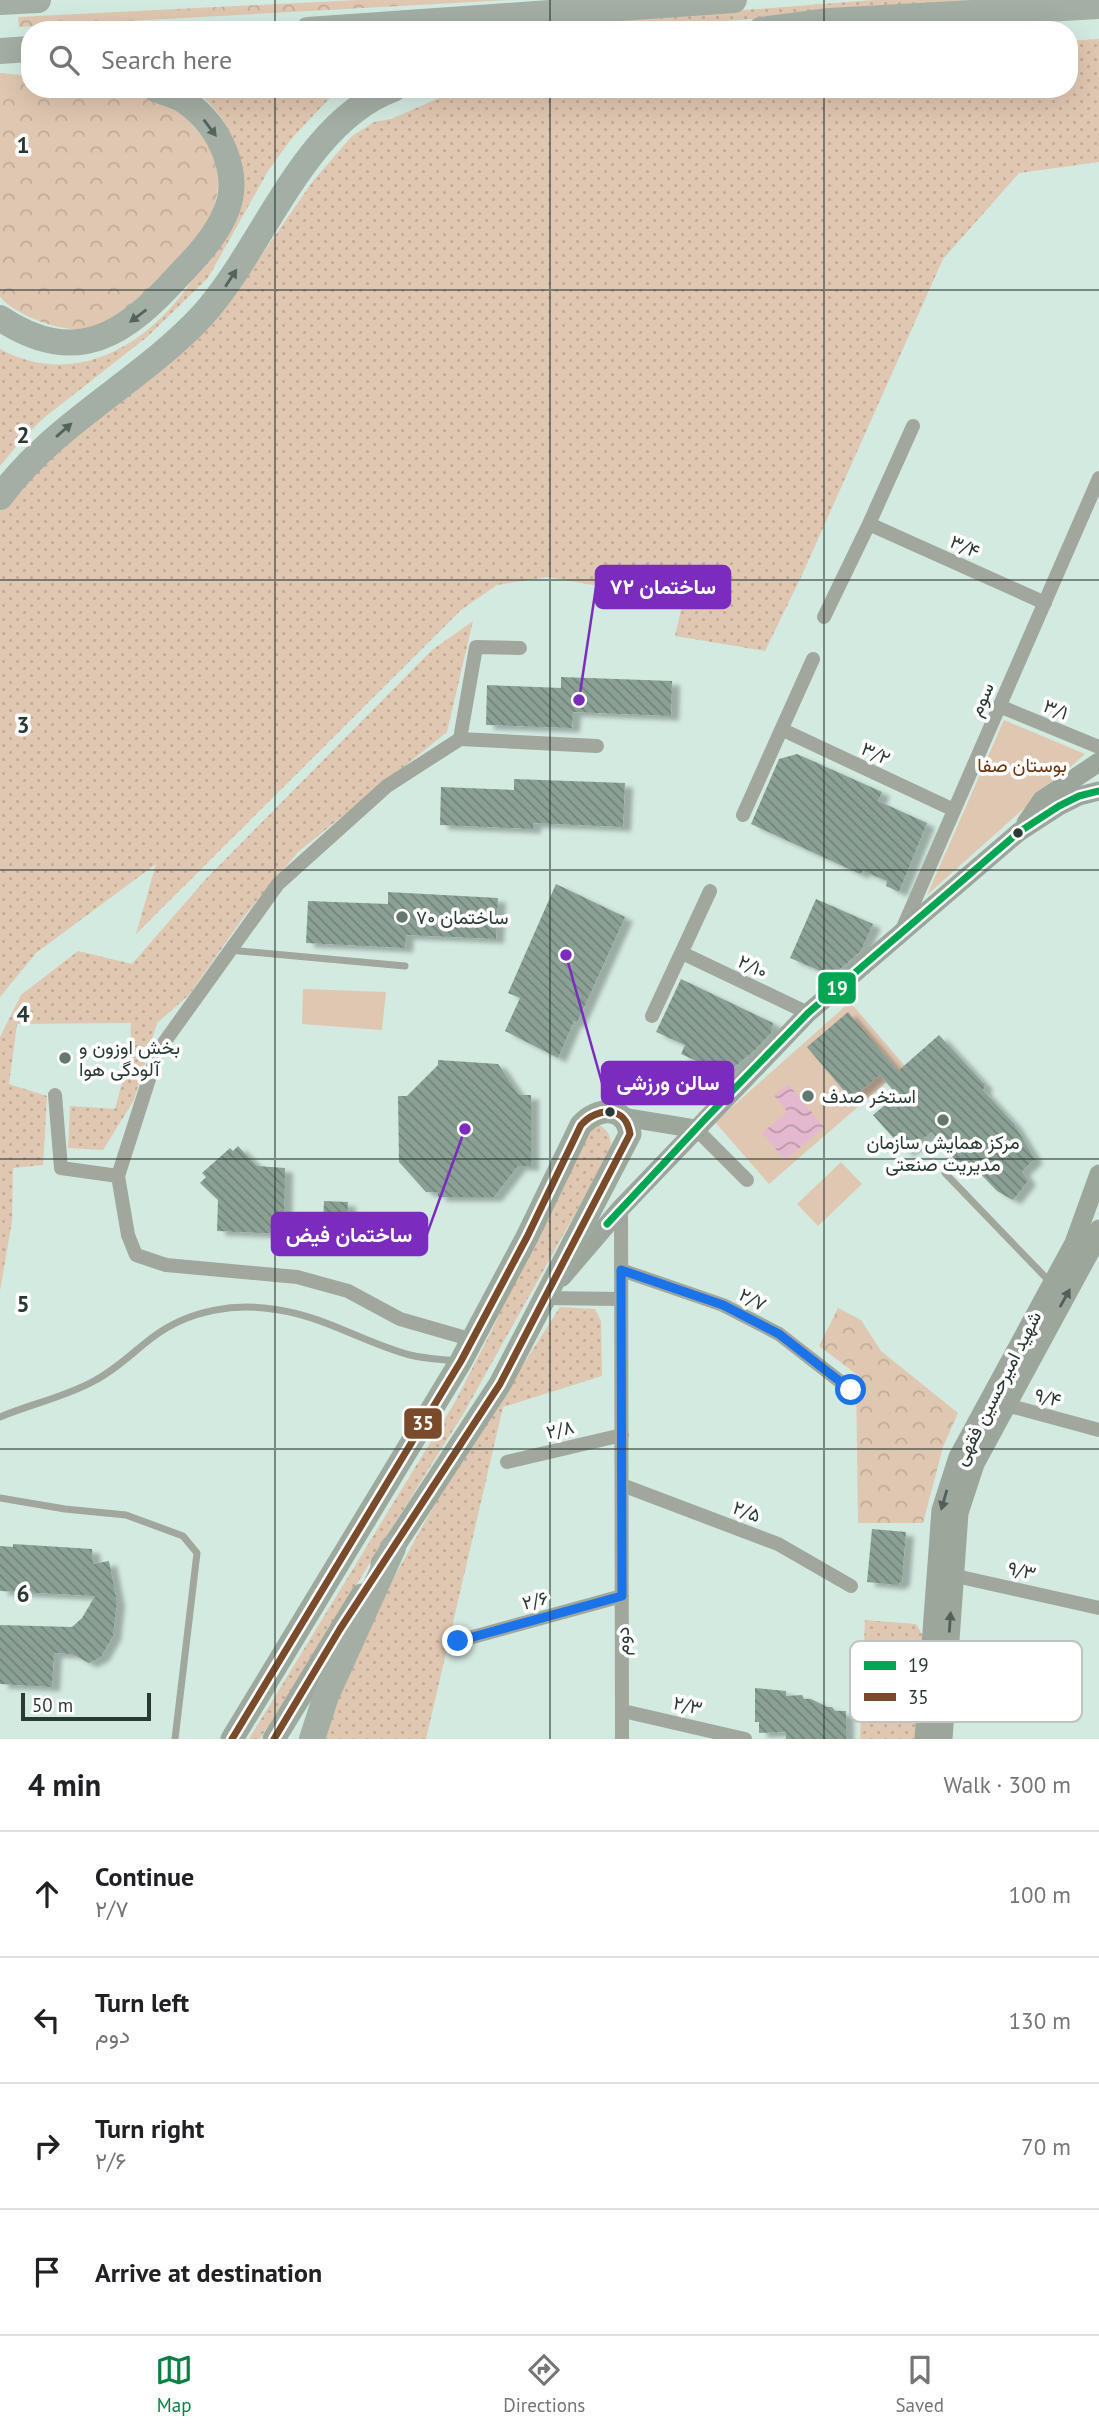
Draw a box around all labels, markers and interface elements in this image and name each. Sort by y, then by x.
search box [21,21,1078,98]
icon: search [45,41,83,79]
text: Search here [101,43,232,76]
one-way arrow [203,119,217,137]
text: 1 [16,130,30,159]
one-way arrow [225,268,238,288]
one-way arrow [129,309,147,323]
text: 2 [16,420,30,449]
one-way arrow [55,423,72,438]
street label: ۳/۴ [946,529,984,563]
callout: ساختمان ۷۲ [596,566,730,608]
text: ساختمان ۷۲ [610,573,716,600]
street label: سوم [963,678,1000,720]
street label: ۳/۱ [1040,693,1072,725]
text: 3 [16,710,30,739]
street label: ۳/۲ [858,736,894,770]
park label: بوستان صفا [977,753,1067,777]
unlabelled marker [1011,826,1025,840]
place label: ساختمان ۷۰ [416,905,509,929]
marker: ساختمان ۷۰ [394,909,410,925]
street label: ۲/۱۰ [734,949,772,983]
line badge: 19 [817,971,857,1005]
text: 19 [826,976,848,1000]
text: 4 [16,999,30,1028]
place label: بخش اوزون و آلودگی هوا [79,1035,180,1081]
marker: بخش اوزون و آلودگی هوا [57,1050,73,1066]
callout: سالن ورزشی [602,1062,733,1104]
text: سالن ورزشی [616,1069,720,1096]
place label: استخر صدف [822,1084,916,1108]
marker: استخر صدف [800,1088,816,1104]
unlabelled marker [603,1105,617,1119]
marker: مرکز همایش سازمان مدیریت صنعتی [935,1112,951,1128]
place label: مرکز همایش سازمان مدیریت صنعتی [866,1130,1020,1176]
callout: ساختمان فیض [272,1213,427,1255]
text: ساختمان فیض [286,1221,412,1248]
street label: ۲/۷ [735,1282,771,1316]
one-way arrow [1059,1288,1071,1307]
text: 5 [16,1289,30,1318]
street label: شهید امیرحسین فقهی [948,1307,1046,1469]
route start [835,1374,866,1405]
street label: ۹/۴ [1032,1382,1064,1412]
line badge: 35 [403,1407,443,1440]
text: 35 [412,1411,434,1435]
street label: ۲/۸ [544,1414,576,1444]
one-way arrow [939,1490,949,1511]
street label: ۲/۵ [730,1495,764,1527]
street label: ۹/۳ [1005,1555,1039,1585]
text: 6 [16,1579,30,1608]
street label: ۲/۶ [519,1585,551,1615]
one-way arrow [945,1611,956,1633]
route end [442,1625,473,1656]
street label: دوم [610,1627,635,1655]
legend [850,1641,1082,1722]
text: 19 [908,1653,929,1677]
text: 35 [908,1685,929,1709]
scale bar [21,1690,150,1722]
street label: ۲/۳ [671,1690,705,1720]
text: 50 m [32,1693,73,1717]
text: 4 min [28,1765,101,1804]
text: Walk · 300 m [944,1770,1071,1799]
text: Continue [95,1860,194,1893]
icon: ahead [28,1875,66,1913]
text: 100 m [1009,1880,1071,1909]
text: ۲/۷ [95,1894,129,1923]
text: Turn left [95,1986,189,2019]
icon: left [28,2001,66,2039]
text: 130 m [1009,2006,1071,2035]
text: دوم [95,2020,130,2049]
text: Turn right [95,2112,204,2145]
icon: right [28,2127,66,2165]
text: 70 m [1021,2132,1071,2161]
text: ۲/۶ [95,2146,126,2175]
icon: arrive [28,2253,66,2291]
text: Arrive at destination [95,2256,322,2289]
tab: Map [155,2351,193,2417]
tab: Directions [503,2351,585,2417]
tab: Saved [896,2351,944,2417]

